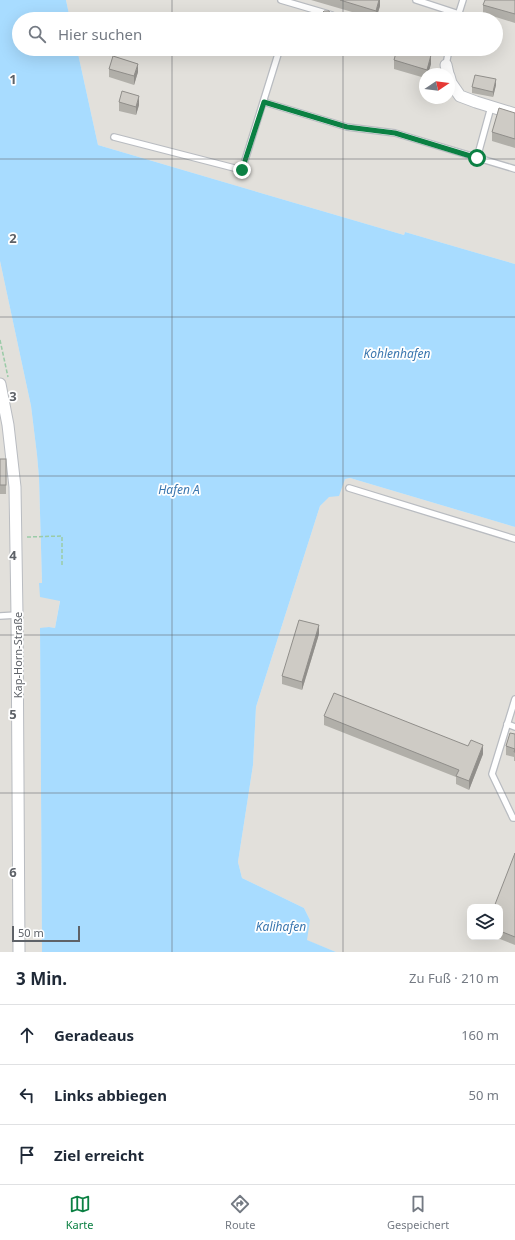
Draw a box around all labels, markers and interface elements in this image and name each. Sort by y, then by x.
search box [12,12,503,56]
icon: search [26,23,48,45]
text: Hier suchen [58,24,142,44]
north arrow [419,68,455,104]
text: 1 [9,70,17,88]
route start [468,149,486,167]
route end [233,161,251,179]
text: 2 [9,229,17,247]
water label: Kohlenhafen [364,345,431,362]
text: 3 [9,387,17,405]
water label: Hafen A [158,481,200,498]
text: 4 [9,546,17,564]
street label: Kap-Horn-Straße [10,612,25,698]
text: 5 [9,705,17,723]
text: 6 [9,863,17,881]
map controls [467,904,503,940]
button: layers [467,904,503,940]
water label: Kalihafen [256,918,306,935]
scale bar [12,924,80,943]
text: 50 m [18,925,44,940]
text: 3 Min. [16,967,67,990]
text: Zu Fuß · 210 m [409,969,499,987]
icon: ahead [16,1024,38,1046]
text: Geradeaus [54,1025,134,1045]
text: 160 m [461,1026,499,1044]
icon: left [16,1084,38,1106]
text: Links abbiegen [54,1085,167,1105]
text: 50 m [469,1086,499,1104]
icon: arrive [16,1144,38,1166]
text: Ziel erreicht [54,1145,144,1165]
tab: Karte [66,1193,93,1232]
tab: Route [225,1193,256,1232]
tab: Gespeichert [387,1193,449,1232]

